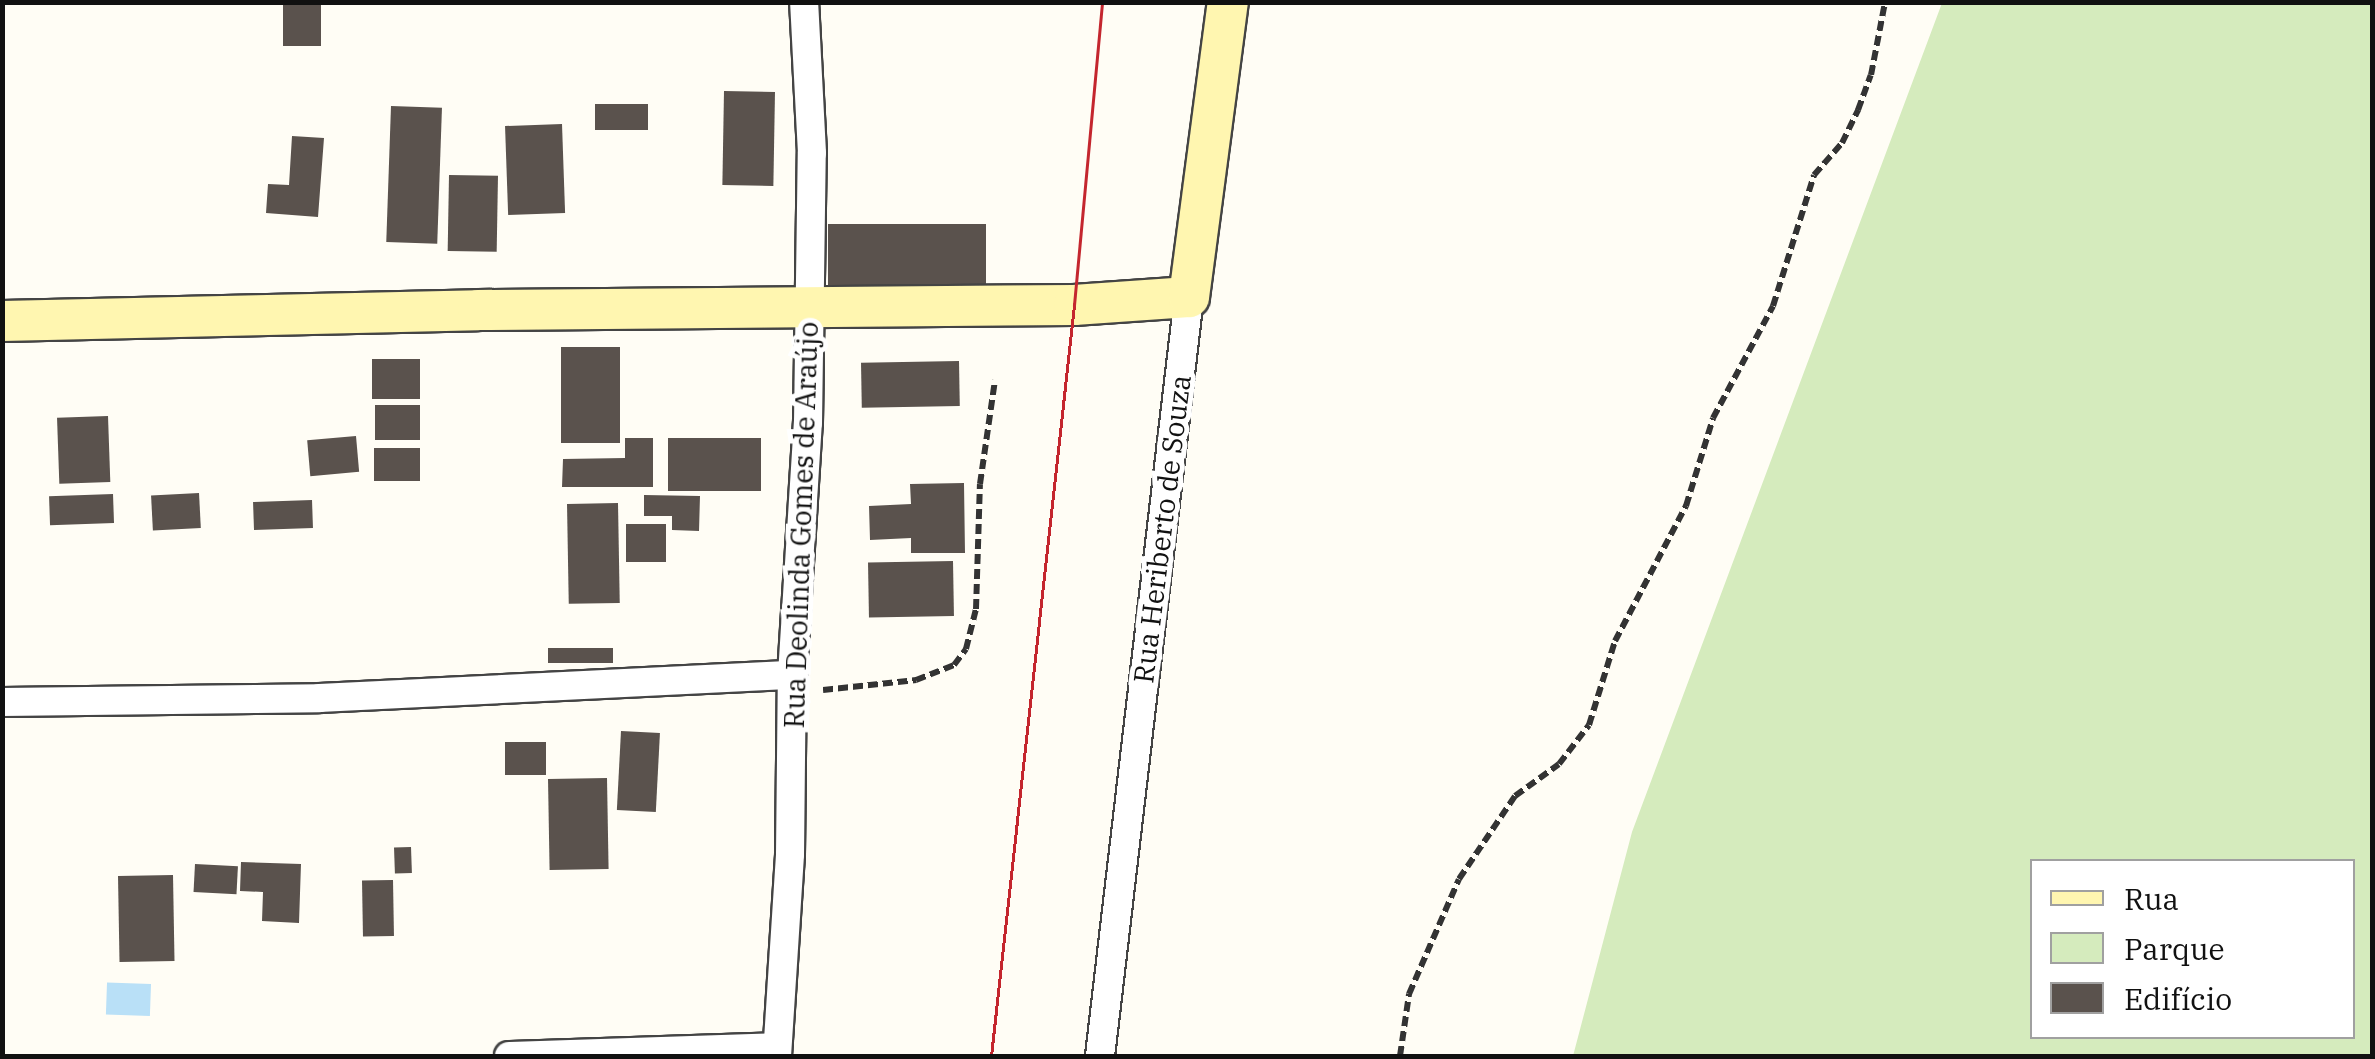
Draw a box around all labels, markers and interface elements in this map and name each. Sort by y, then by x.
street label: Rua Deolinda Gomes de Araújo [777,321,825,729]
street label: Rua Heriberto de Souza [1126,373,1198,685]
legend [2030,859,2355,1039]
text: Rua [2124,879,2179,918]
text: Parque [2124,929,2225,968]
text: Edifício [2124,979,2232,1018]

